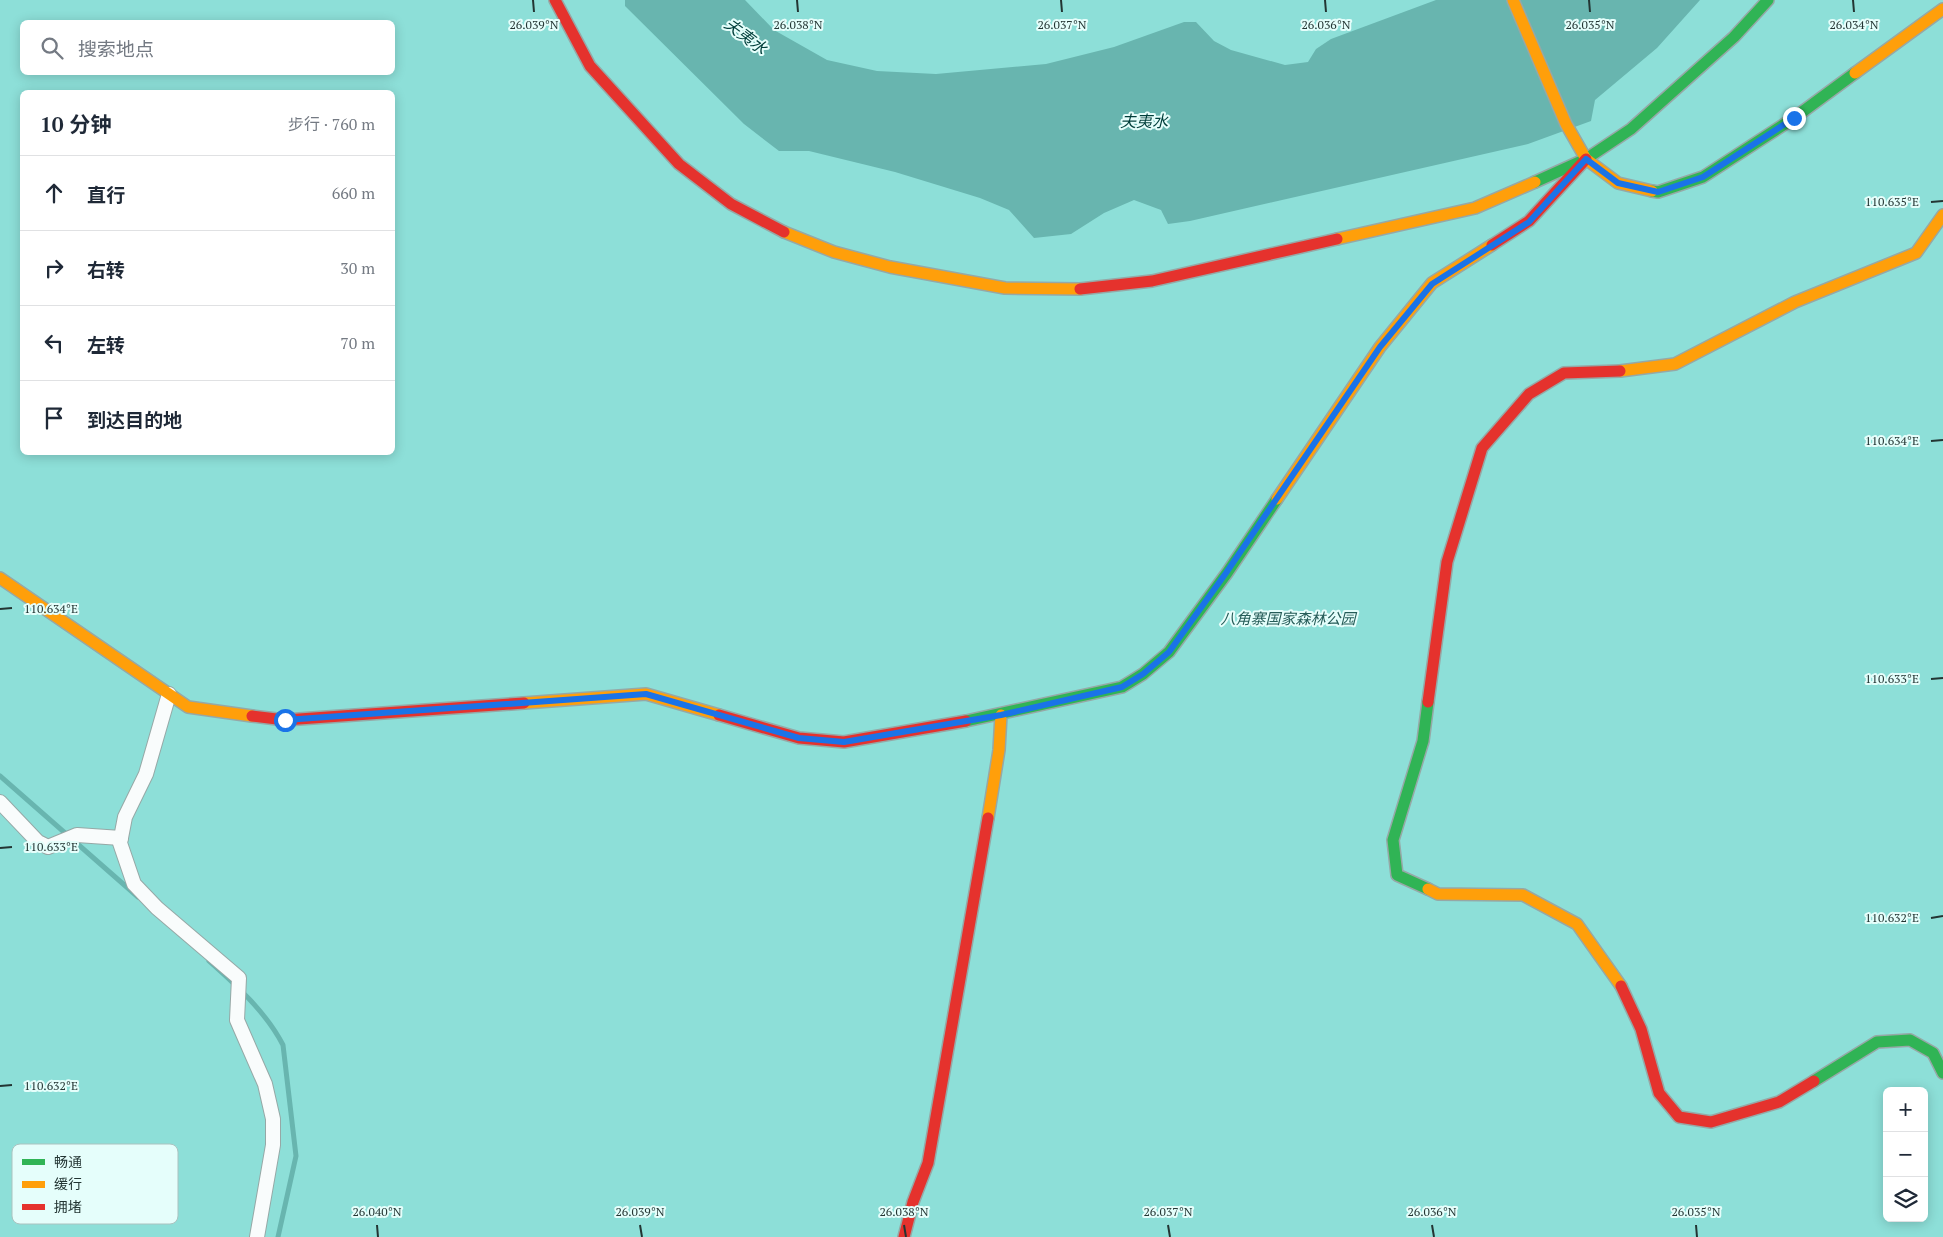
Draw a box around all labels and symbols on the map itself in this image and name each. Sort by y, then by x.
water label: 夫夷水 [720,13,773,60]
text: 26.039°N [509,17,559,32]
text: 26.038°N [773,17,823,32]
text: 26.037°N [1037,17,1087,32]
text: 26.036°N [1301,17,1351,32]
text: 26.035°N [1565,17,1615,32]
text: 26.034°N [1829,17,1879,32]
route end [1783,107,1806,130]
water label: 夫夷水 [1120,110,1169,132]
text: 110.635°E [1865,194,1919,209]
text: 110.634°E [1865,433,1919,448]
text: 110.634°E [24,601,78,616]
park label: 八角寨国家森林公园 [1220,608,1357,628]
text: 110.633°E [1865,671,1919,686]
route start [274,709,297,732]
text: 110.633°E [24,839,78,854]
text: 110.632°E [1865,910,1919,925]
text: 110.632°E [24,1078,78,1093]
legend [12,1144,178,1224]
text: 畅通 [54,1152,82,1171]
text: 缓行 [54,1174,82,1193]
text: 拥堵 [54,1197,82,1216]
text: 26.040°N [352,1204,402,1219]
text: 26.039°N [615,1204,665,1219]
text: 26.038°N [879,1204,929,1219]
text: 26.037°N [1143,1204,1193,1219]
text: 26.036°N [1407,1204,1457,1219]
text: 26.035°N [1671,1204,1721,1219]

